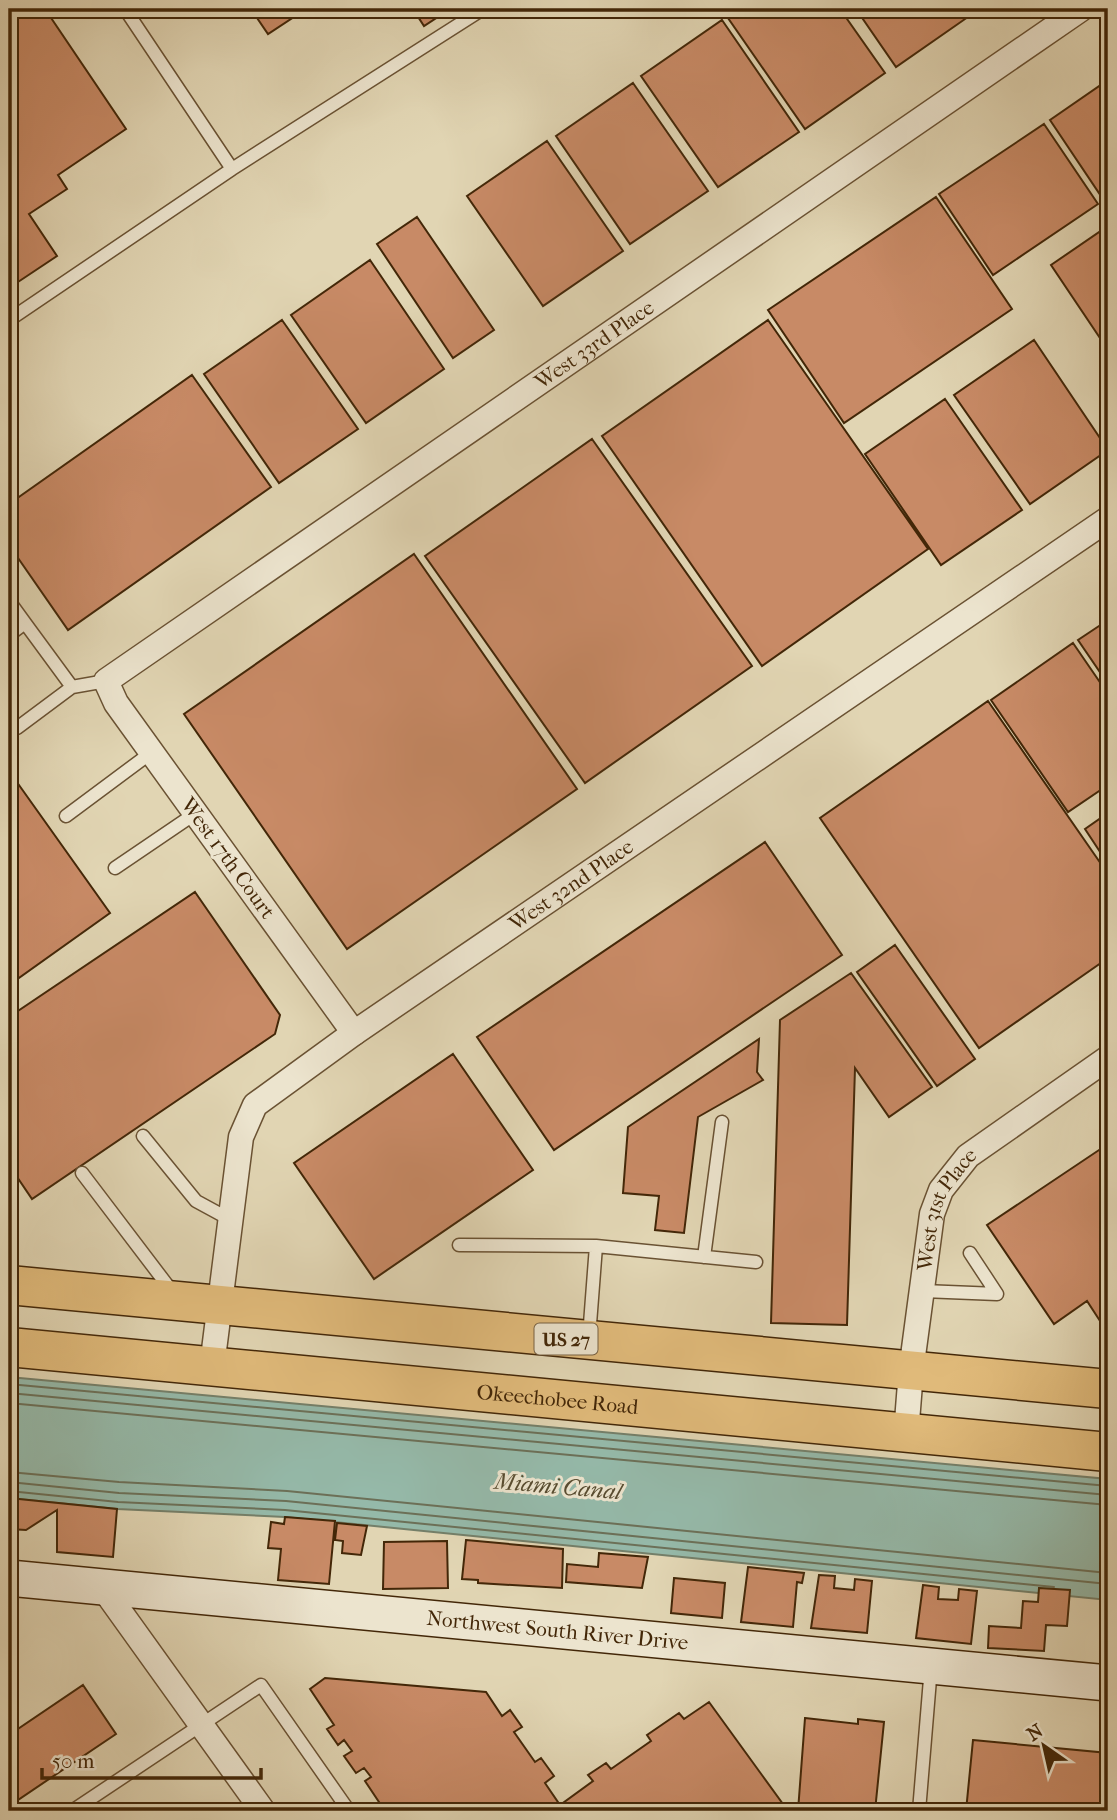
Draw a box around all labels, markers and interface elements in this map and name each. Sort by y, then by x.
street label: West 33rd Place [529,295,658,394]
street label: West 17th Court [175,792,280,924]
street label: West 32nd Place [504,834,638,936]
street label: West 31st Place [912,1142,981,1273]
road number: US 27 [534,1324,598,1354]
street label: Okeechobee Road [476,1380,640,1419]
water label: Miami Canal [492,1467,625,1506]
street label: Northwest South River Drive [426,1606,689,1655]
north arrow [1009,1712,1078,1782]
text: N [1023,1719,1048,1746]
scale bar [42,1736,261,1780]
text: 50 m [52,1749,95,1773]

